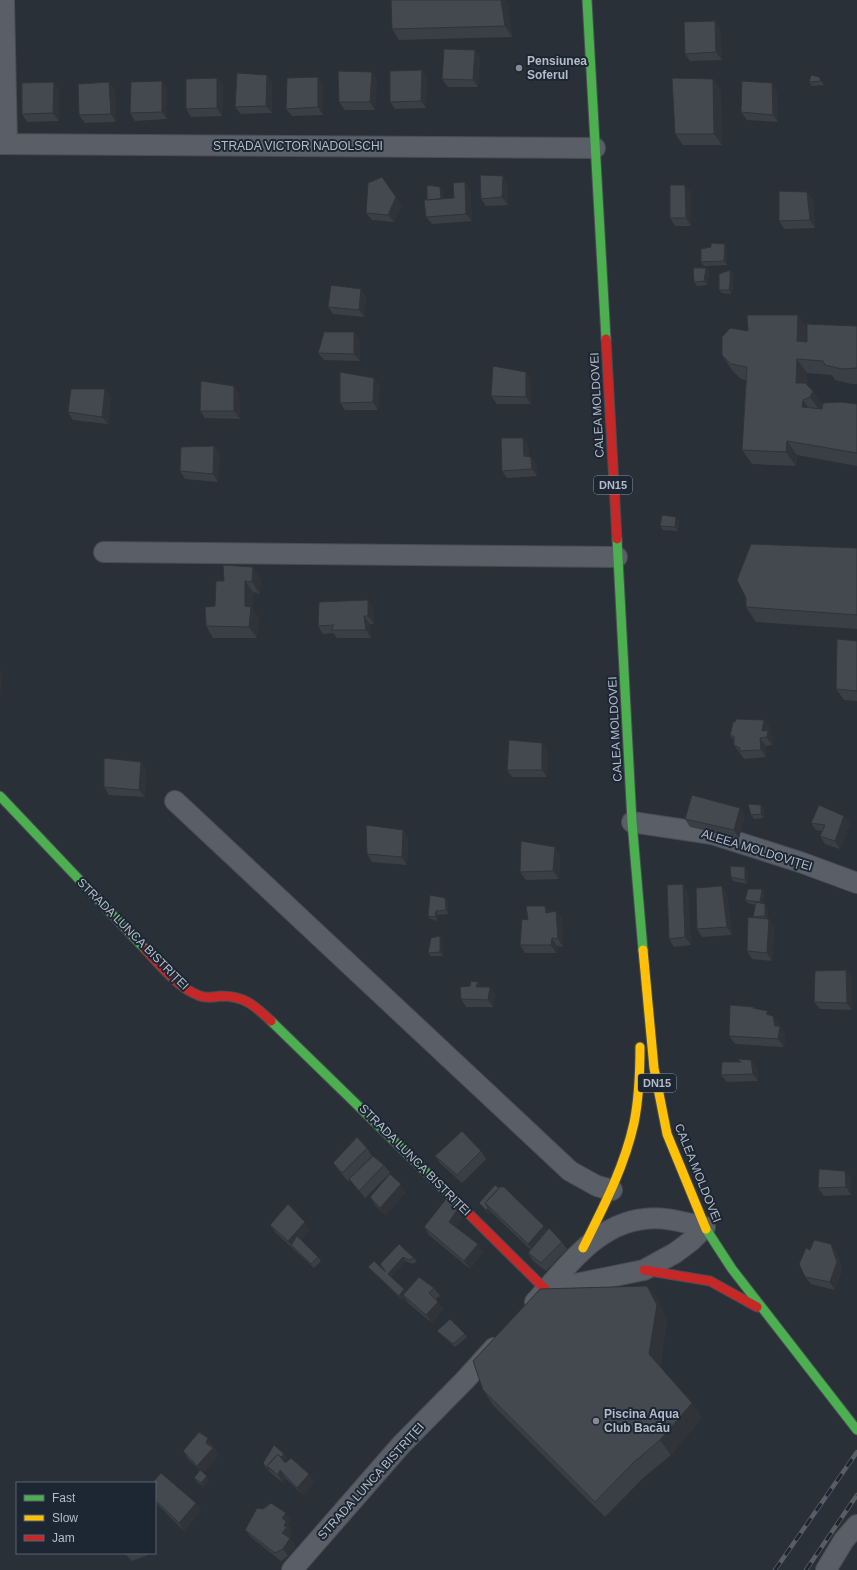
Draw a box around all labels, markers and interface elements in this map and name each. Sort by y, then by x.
place label: Pensiunea Soferul [527,54,587,82]
marker: Pensiunea Soferul [514,63,524,73]
street label: STRADA VICTOR NADOLSCHI [213,139,383,153]
street label: CALEA MOLDOVEI [587,352,607,458]
road number: DN15 [594,476,632,494]
street label: CALEA MOLDOVEI [605,676,625,782]
street label: ALEEA MOLDOVIȚEI [700,826,814,874]
street label: STRADA LUNCA BISTRIȚEI [74,875,192,993]
road number: DN15 [638,1074,676,1092]
street label: STRADA LUNCA BISTRIȚEI [356,1101,474,1219]
street label: CALEA MOLDOVEI [672,1122,724,1224]
place label: Piscina Aqua Club Bacău [604,1407,679,1435]
marker: Piscina Aqua Club Bacău [591,1416,601,1426]
street label: STRADA LUNCA BISTRIȚEI [315,1420,427,1542]
legend [16,1482,156,1554]
text: Fast [52,1491,76,1505]
text: Slow [52,1511,78,1525]
text: Jam [52,1531,75,1545]

